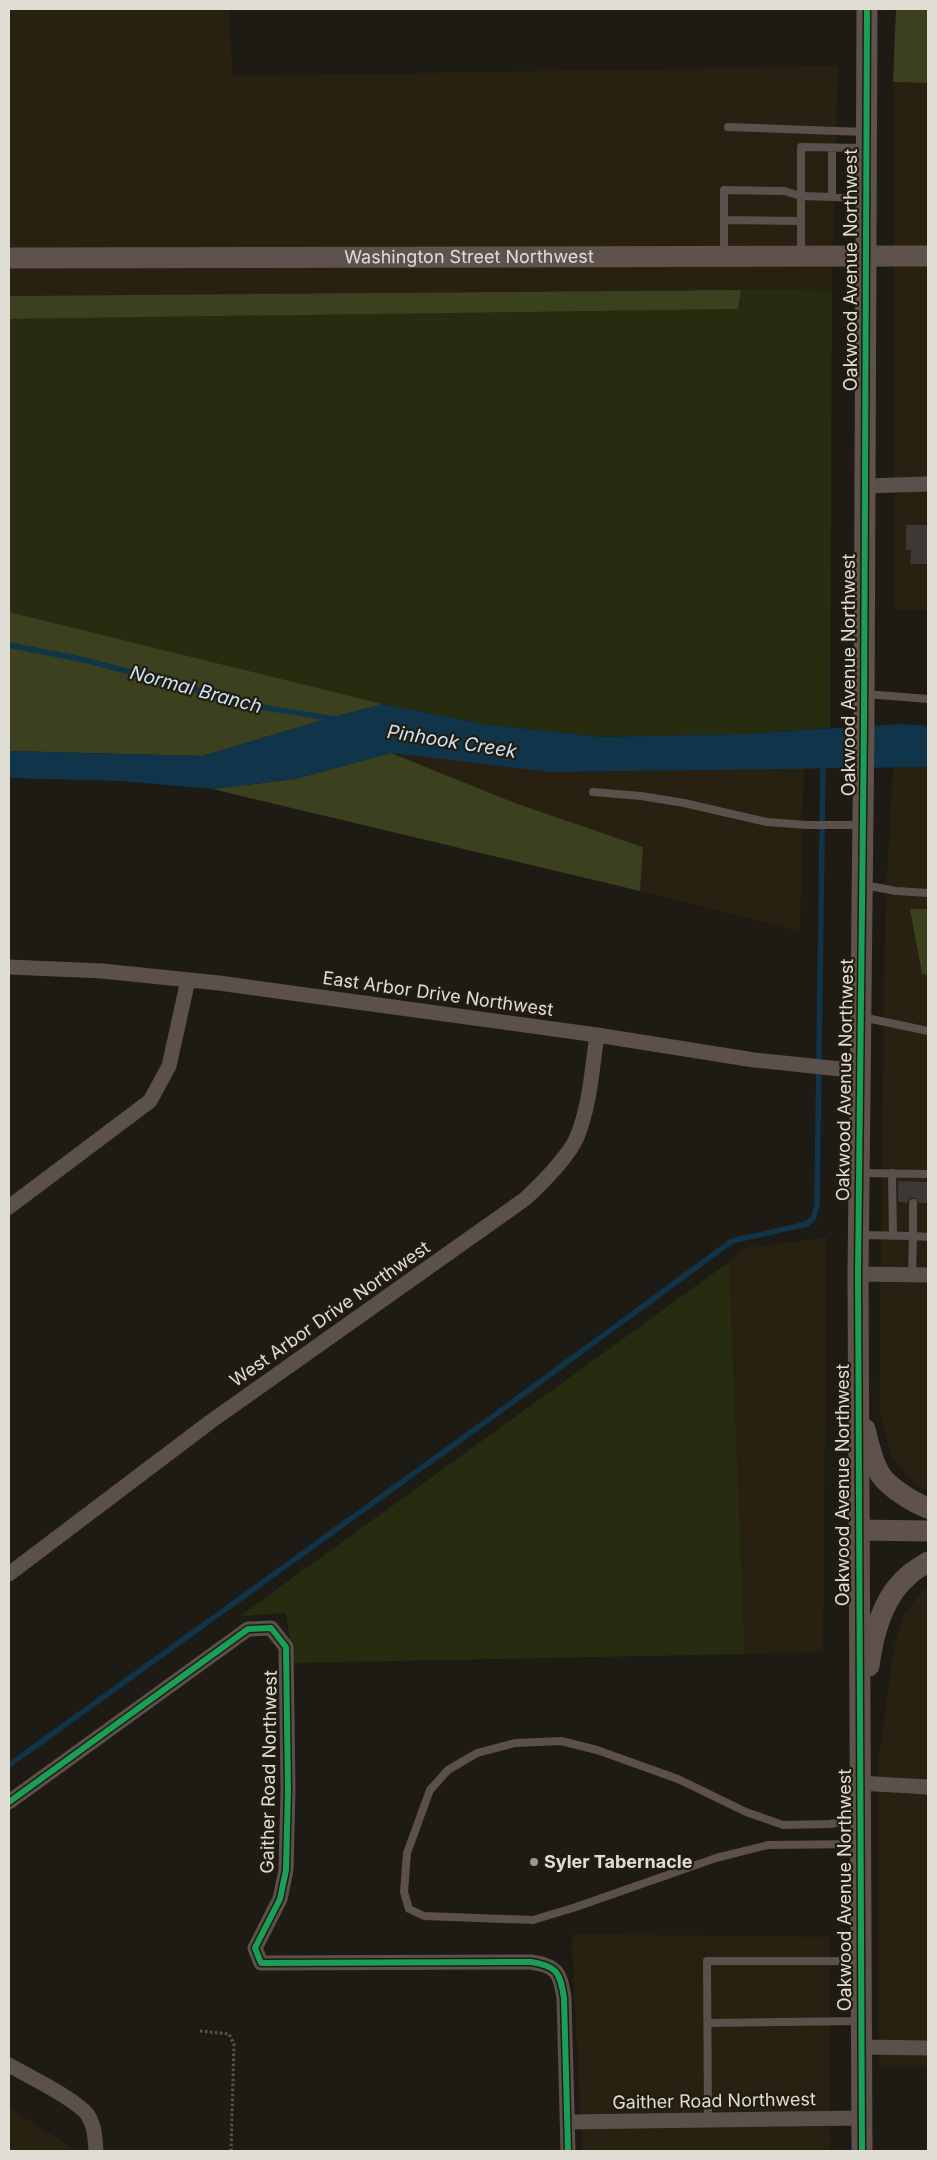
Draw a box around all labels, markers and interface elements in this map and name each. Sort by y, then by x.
street label: Oakwood Avenue Northwest [840,149,861,391]
street label: Washington Street Northwest [344,246,594,267]
street label: Oakwood Avenue Northwest [838,554,859,796]
water label: Normal Branch [127,661,264,718]
water label: Pinhook Creek [386,720,519,763]
street label: Oakwood Avenue Northwest [832,959,857,1201]
street label: East Arbor Drive Northwest [321,967,555,1020]
street label: West Arbor Drive Northwest [226,1236,434,1391]
street label: Oakwood Avenue Northwest [832,1364,853,1606]
street label: Gaither Road Northwest [256,1670,281,1874]
street label: Oakwood Avenue Northwest [834,1769,855,2011]
place label: Syler Tabernacle [544,1851,693,1872]
marker: Syler Tabernacle [528,1856,540,1868]
street label: Gaither Road Northwest [612,2088,816,2113]

